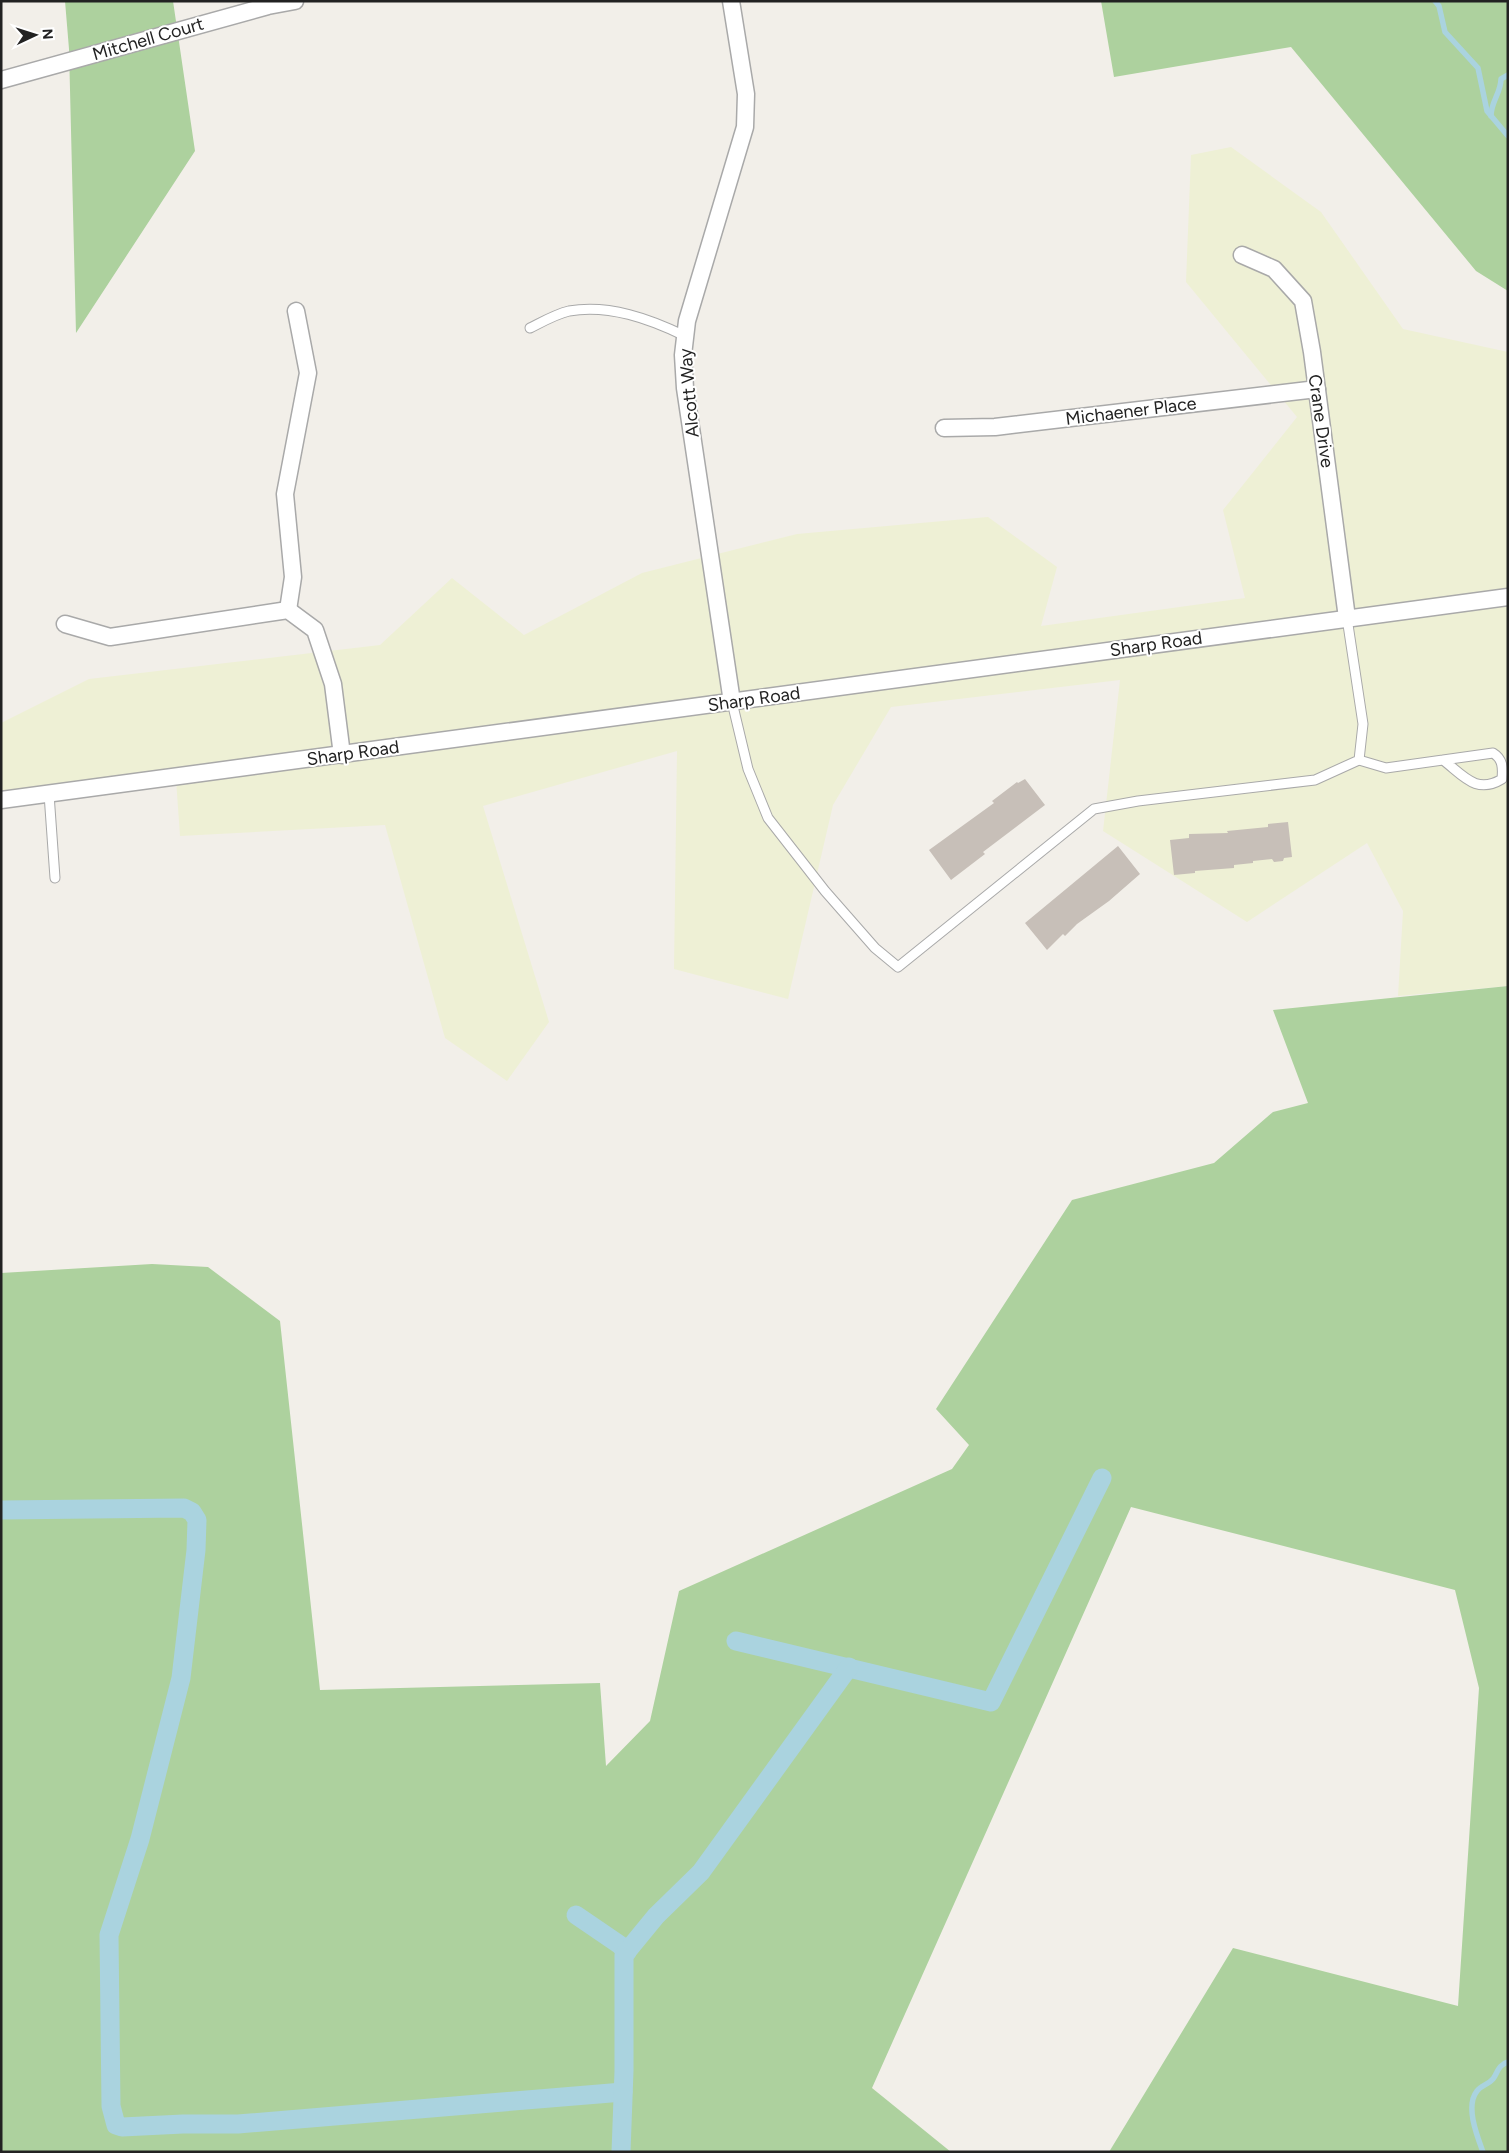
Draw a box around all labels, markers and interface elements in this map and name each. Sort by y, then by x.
north arrow [10,10,60,60]
street label: Mitchell Court [90,13,206,65]
text: N [39,28,56,40]
street label: Alcott Way [674,347,704,439]
street label: Crane Drive [1304,373,1338,469]
street label: Michaener Place [1064,392,1198,430]
street label: Sharp Road [1108,627,1204,661]
street label: Sharp Road [706,682,802,716]
street label: Sharp Road [305,736,401,770]

